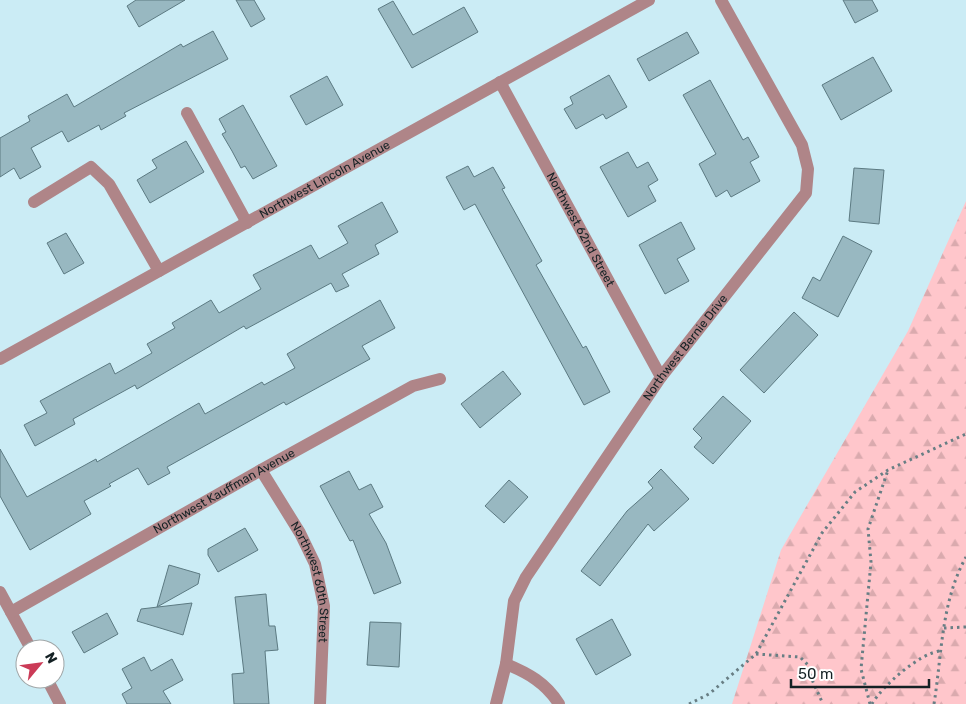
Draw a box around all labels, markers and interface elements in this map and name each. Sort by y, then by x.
street label: Northwest Lincoln Avenue [257,138,393,221]
street label: Northwest 62nd Street [544,170,617,289]
street label: Northwest Bernie Drive [640,292,730,403]
street label: Northwest Kauffman Avenue [151,446,298,537]
street label: Northwest 60th Street [288,519,331,643]
north arrow [15,639,65,689]
text: N [41,649,61,666]
scale bar [791,656,928,688]
text: 50 m [798,665,833,683]

